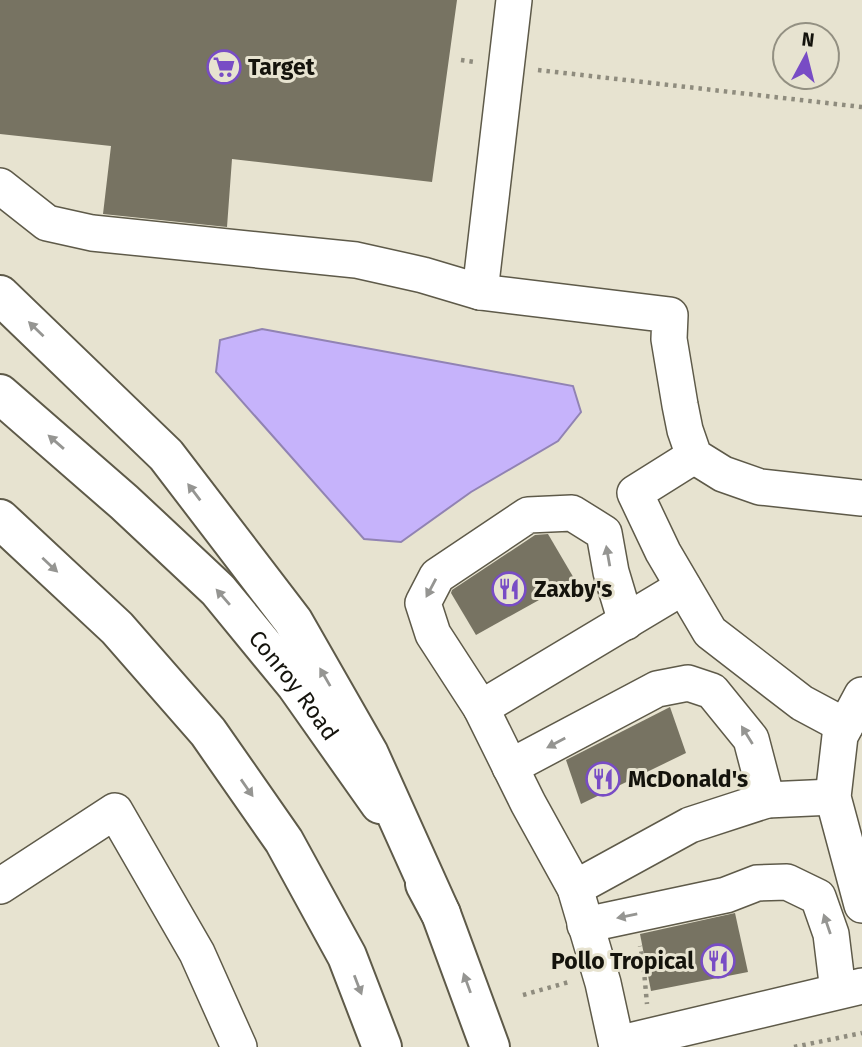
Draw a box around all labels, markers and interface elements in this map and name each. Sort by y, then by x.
north arrow [771,21,841,91]
text: N [800,27,816,52]
supermarket icon: Target [205,48,243,86]
place label: Target [248,53,316,81]
one-way arrow [28,321,44,338]
one-way arrow [47,435,64,450]
one-way arrow [187,483,201,501]
one-way arrow [602,545,613,567]
one-way arrow [42,557,59,573]
restaurant icon: Zaxby's [490,570,528,608]
place label: Zaxby's [534,575,612,603]
one-way arrow [425,578,436,598]
one-way arrow [216,588,231,605]
street label: Conroy Road [243,624,345,746]
one-way arrow [319,668,331,687]
one-way arrow [740,725,753,745]
one-way arrow [546,736,566,748]
restaurant icon: McDonald's [584,760,622,798]
place label: McDonald's [628,765,748,793]
one-way arrow [240,779,254,797]
one-way arrow [616,910,638,921]
one-way arrow [822,914,832,935]
restaurant icon: Pollo Tropical [699,942,737,980]
place label: Pollo Tropical [551,947,694,975]
one-way arrow [461,972,472,993]
one-way arrow [353,975,364,996]

